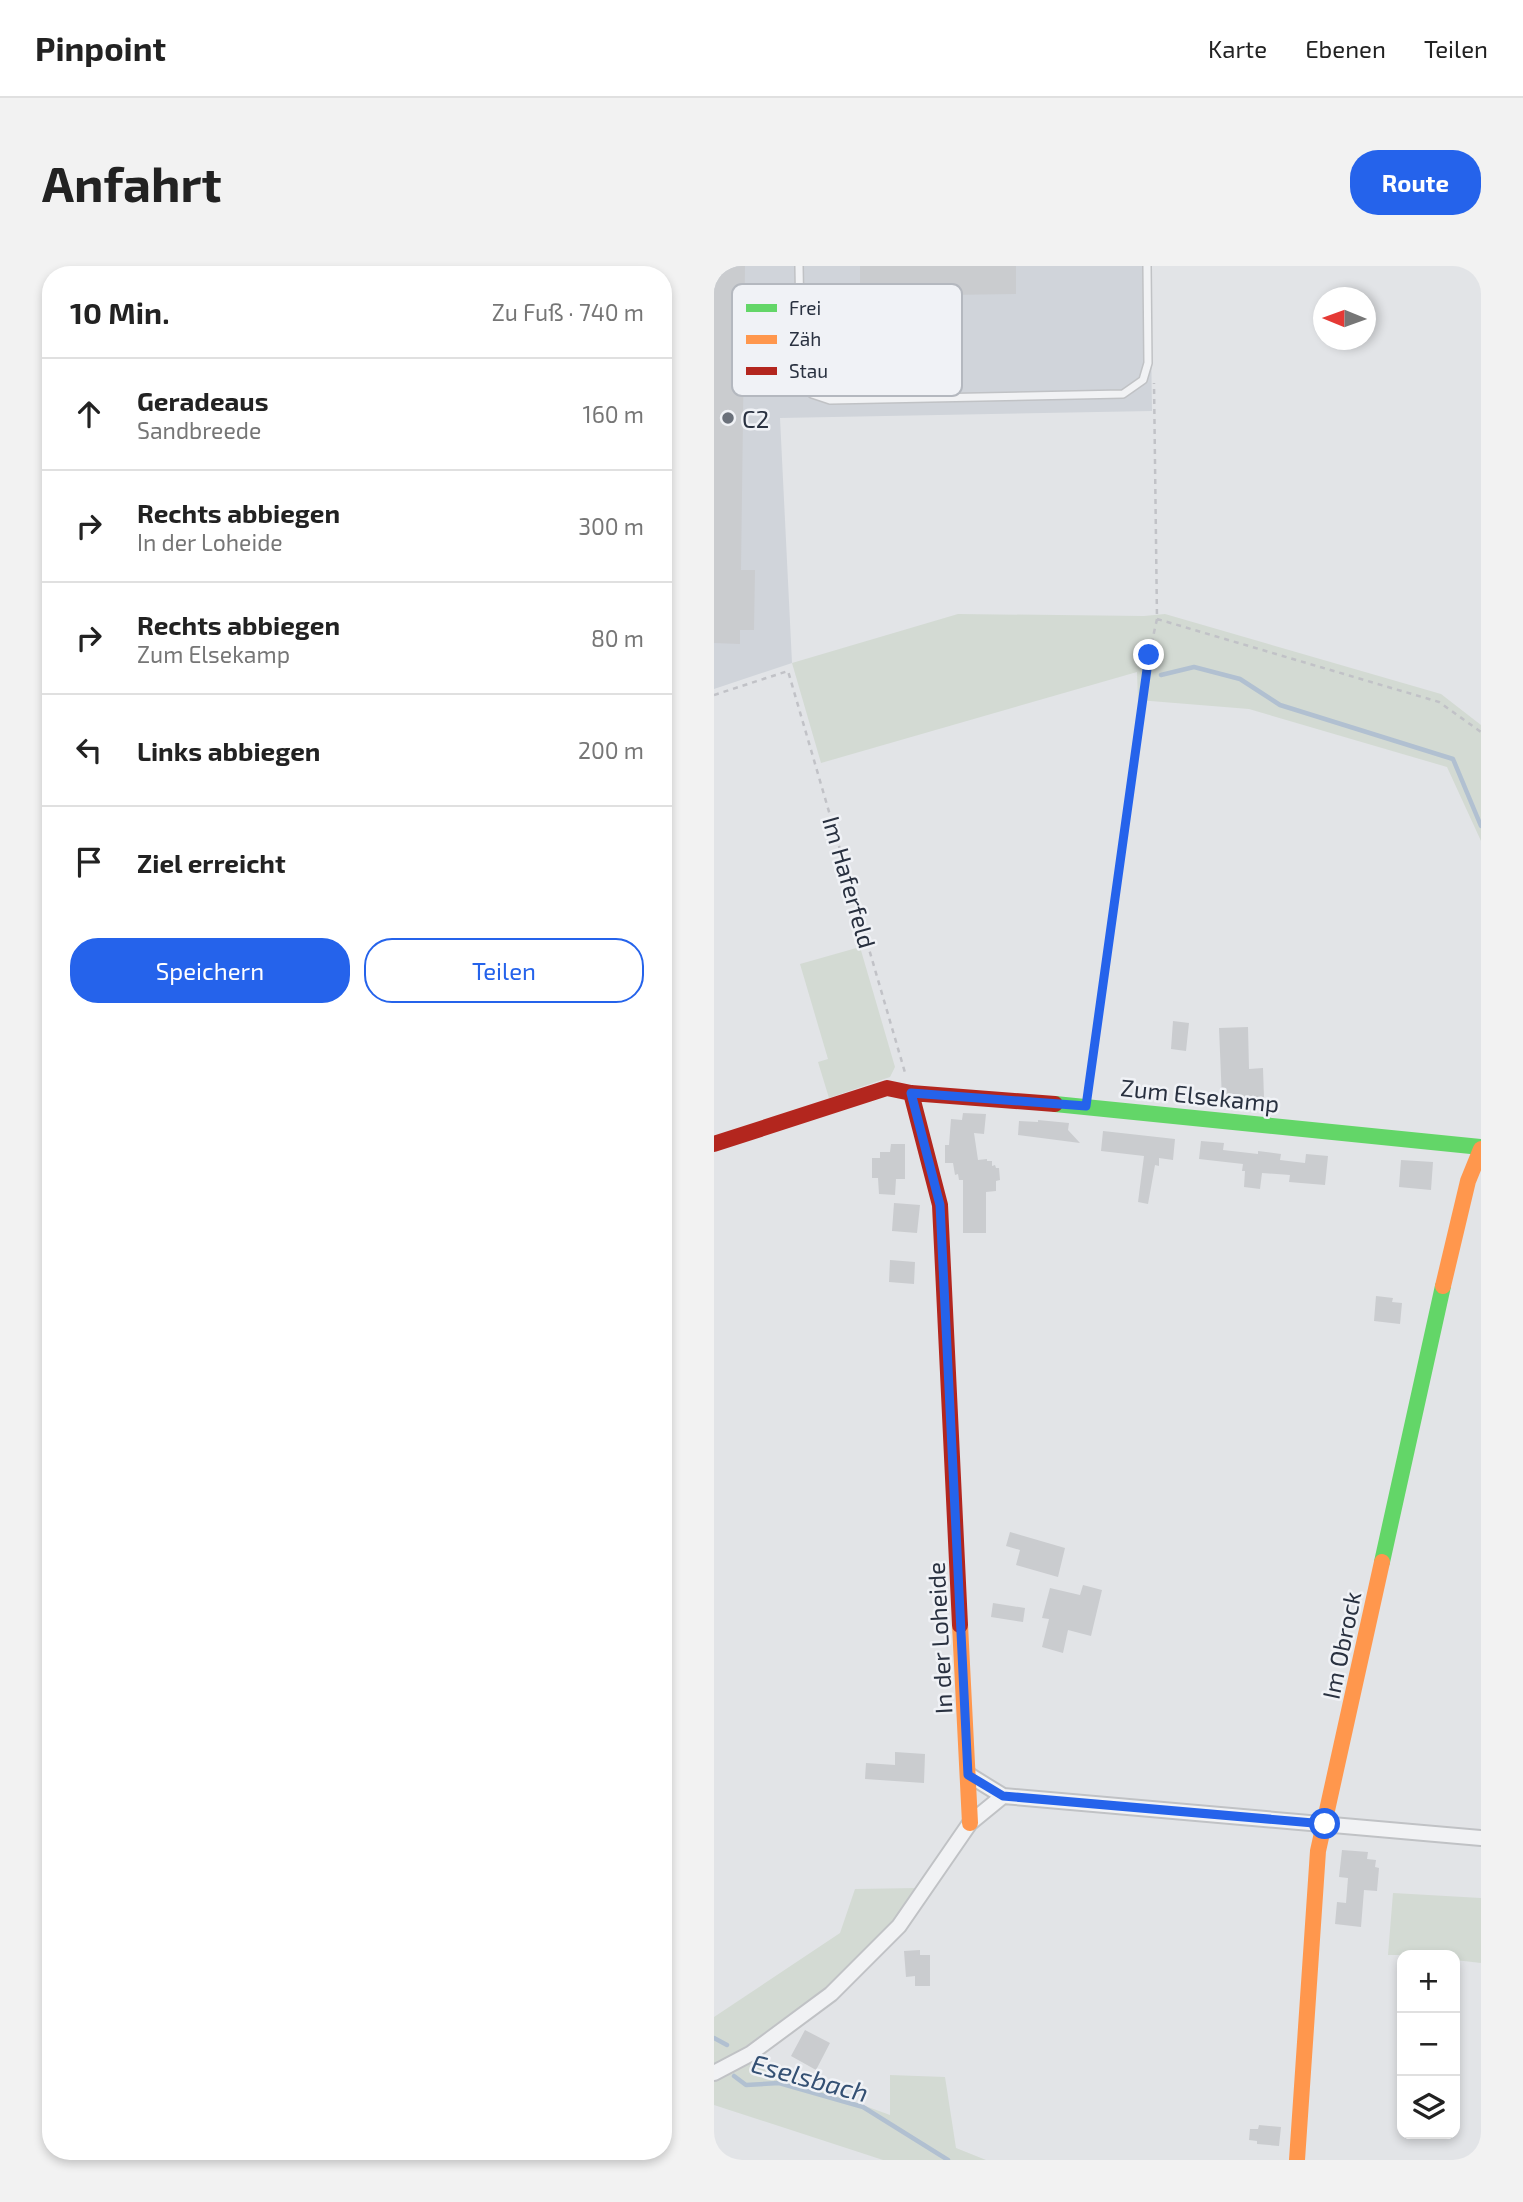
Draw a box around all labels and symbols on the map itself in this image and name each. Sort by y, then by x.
legend [732,284,962,396]
north arrow [1313,287,1376,350]
text: Frei [789,296,821,319]
text: Zäh [789,327,821,350]
text: Stau [789,359,828,382]
place label: C2 [742,404,769,433]
marker: C2 [720,410,736,426]
route end [1133,639,1164,670]
street label: Im Haferfeld [817,813,883,951]
street label: Zum Elsekamp [1119,1072,1281,1118]
street label: In der Loheide [921,1561,957,1715]
street label: Im Obrock [1315,1589,1367,1701]
route start [1309,1808,1340,1839]
water label: Eselsbach [748,2047,872,2107]

